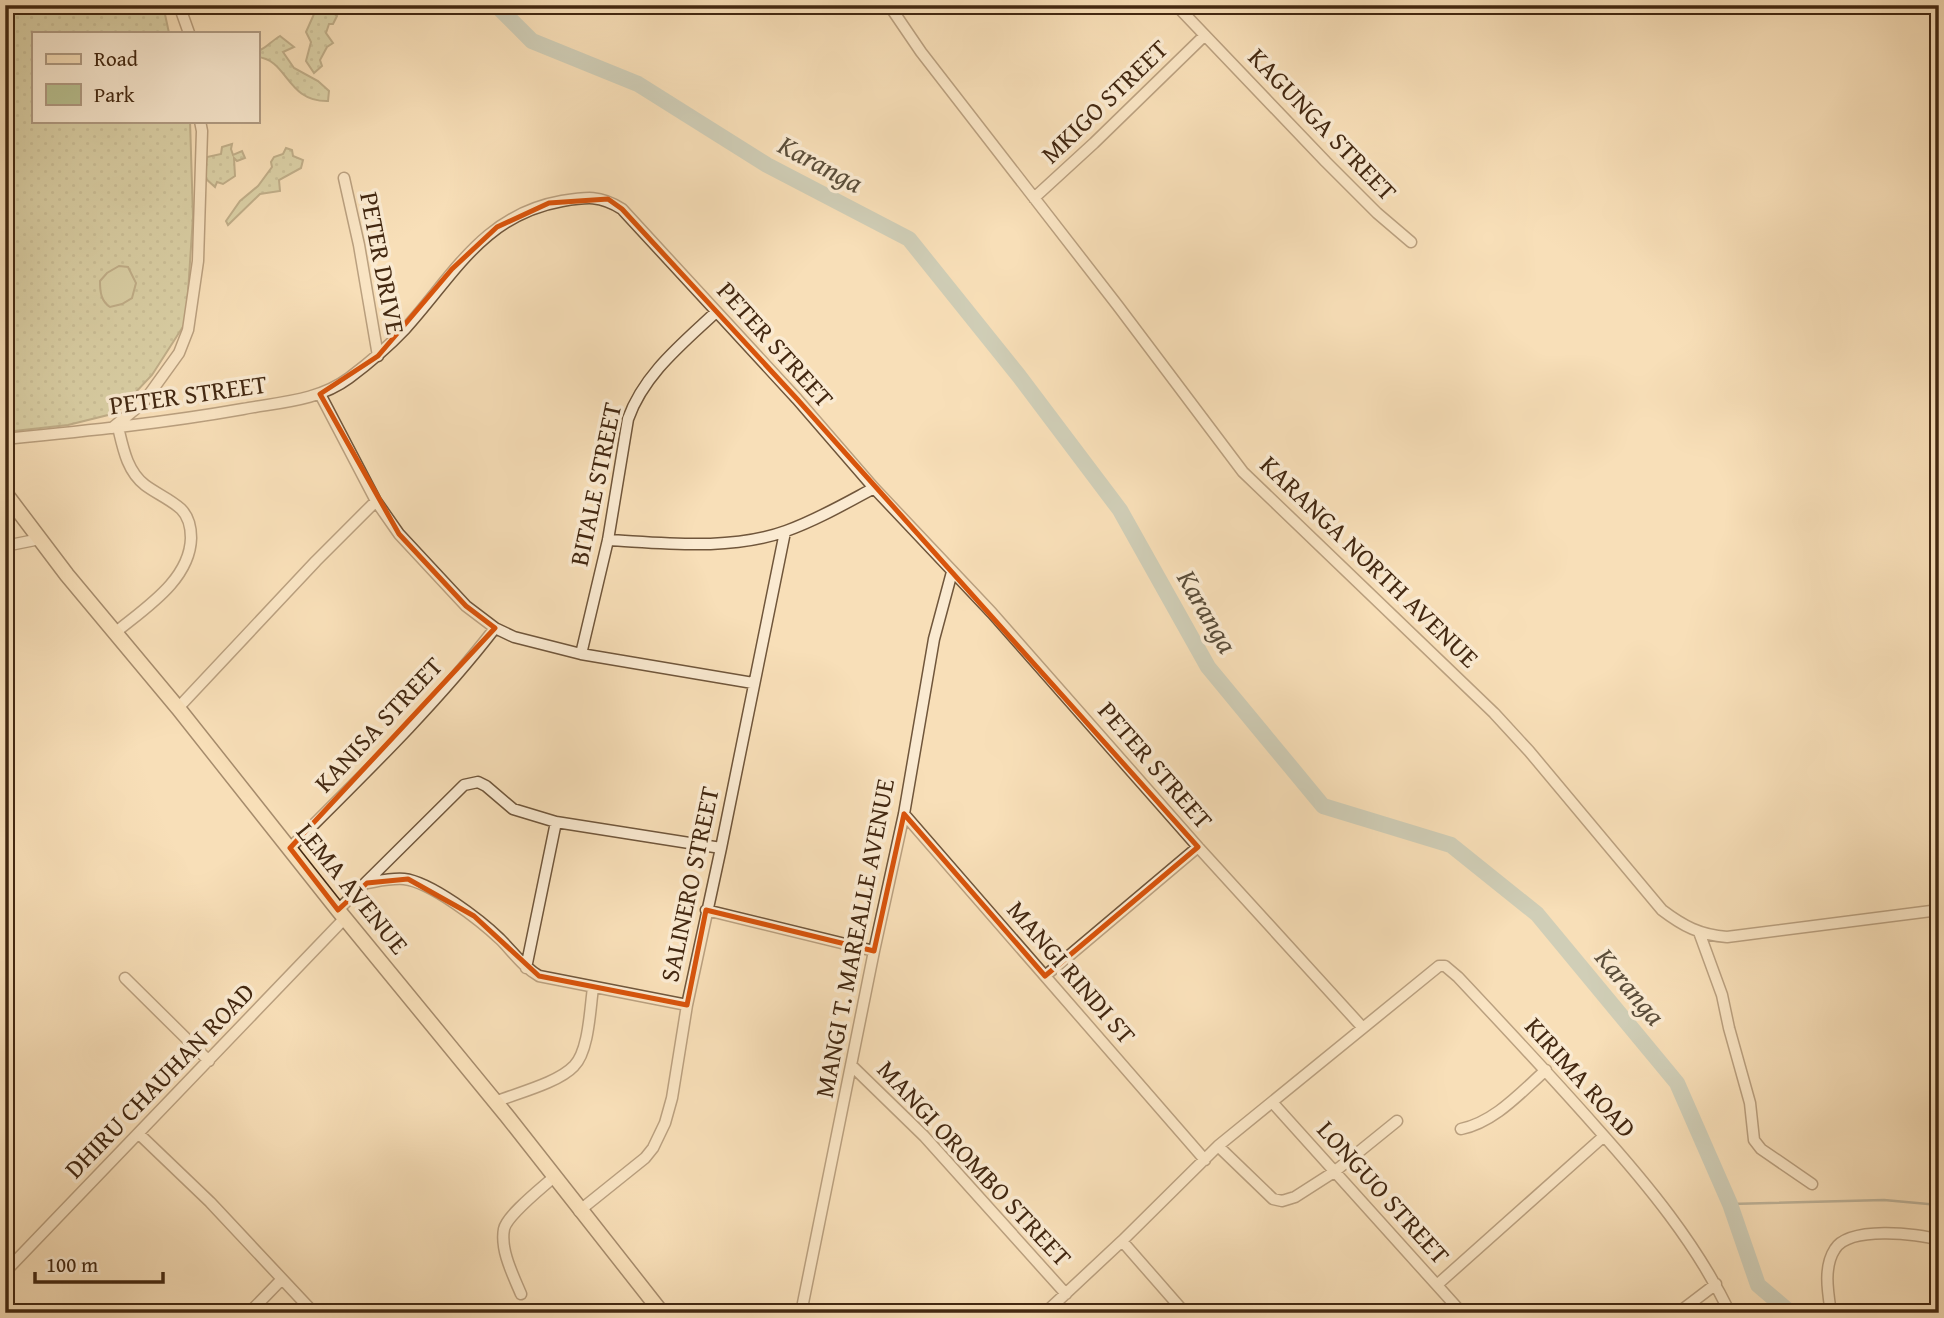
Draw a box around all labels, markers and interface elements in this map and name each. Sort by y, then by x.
street label: MKIGO STREET [1031,29,1177,172]
legend [32,32,259,122]
street label: KAGUNGA STREET [1239,38,1407,210]
text: Road [94,43,139,74]
text: Park [94,79,135,110]
water label: Karanga [770,123,871,202]
street label: PETER DRIVE [350,188,416,338]
street label: PETER STREET [708,272,844,416]
street label: PETER STREET [107,364,270,424]
street label: BITALE STREET [559,398,631,569]
street label: KARANGA NORTH AVENUE [1252,446,1488,676]
water label: Karanga [1167,561,1248,661]
street label: KANISA STREET [305,647,452,801]
street label: PETER STREET [1089,692,1223,838]
street label: MANGI T. MAREALLE AVENUE [804,775,904,1101]
street label: SALINERO STREET [649,782,729,985]
street label: LEMA AVENUE [288,814,418,962]
street label: MANGI RINDI ST [998,891,1146,1053]
water label: Karanga [1586,937,1676,1034]
street label: DHIRU CHAUHAN ROAD [55,973,263,1187]
street label: KIRIMA ROAD [1516,1008,1646,1146]
street label: MANGI OROMBO STREET [869,1051,1082,1275]
street label: LONGUO STREET [1308,1111,1460,1273]
scale bar [35,1241,163,1285]
text: 100 m [46,1249,98,1280]

